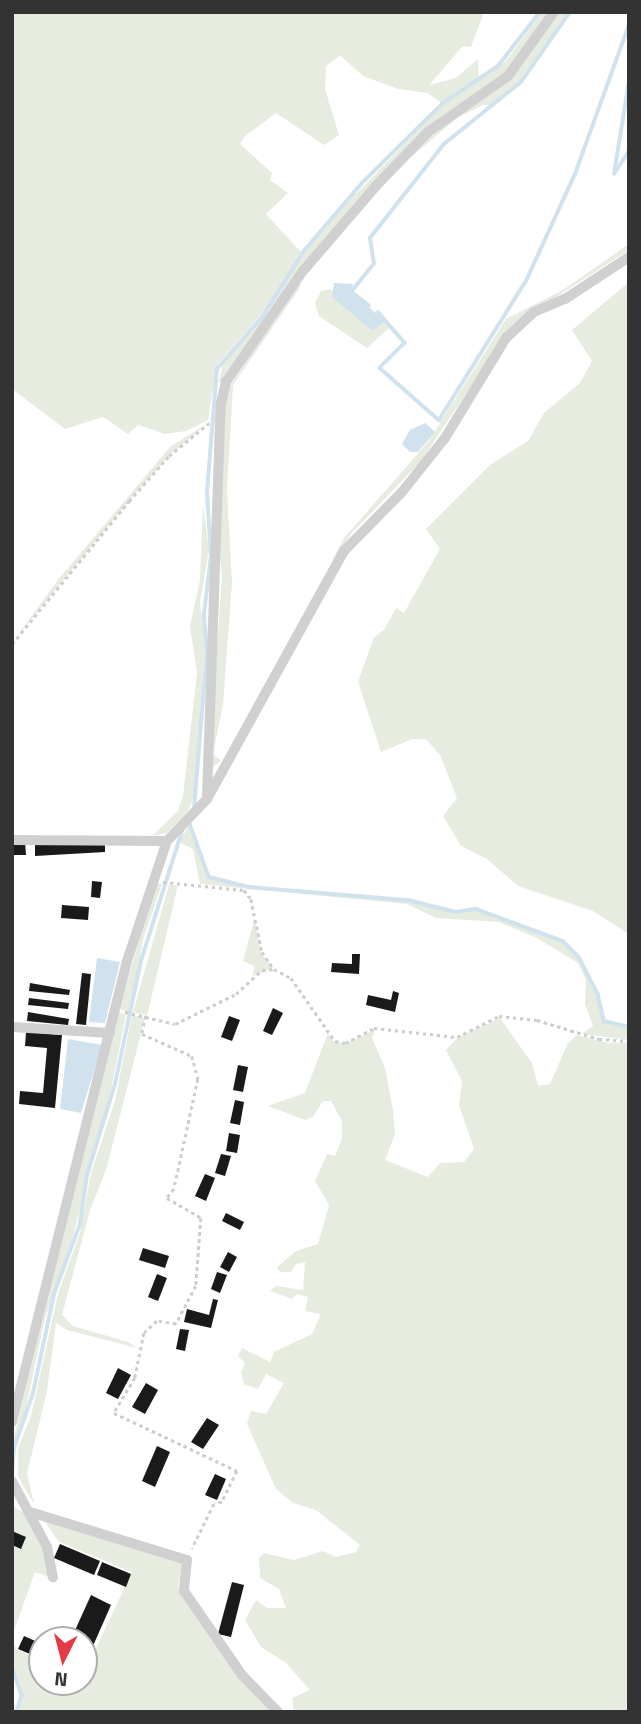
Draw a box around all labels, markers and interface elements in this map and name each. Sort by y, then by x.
north arrow [28,1626,98,1696]
text: N [53,1665,69,1696]

